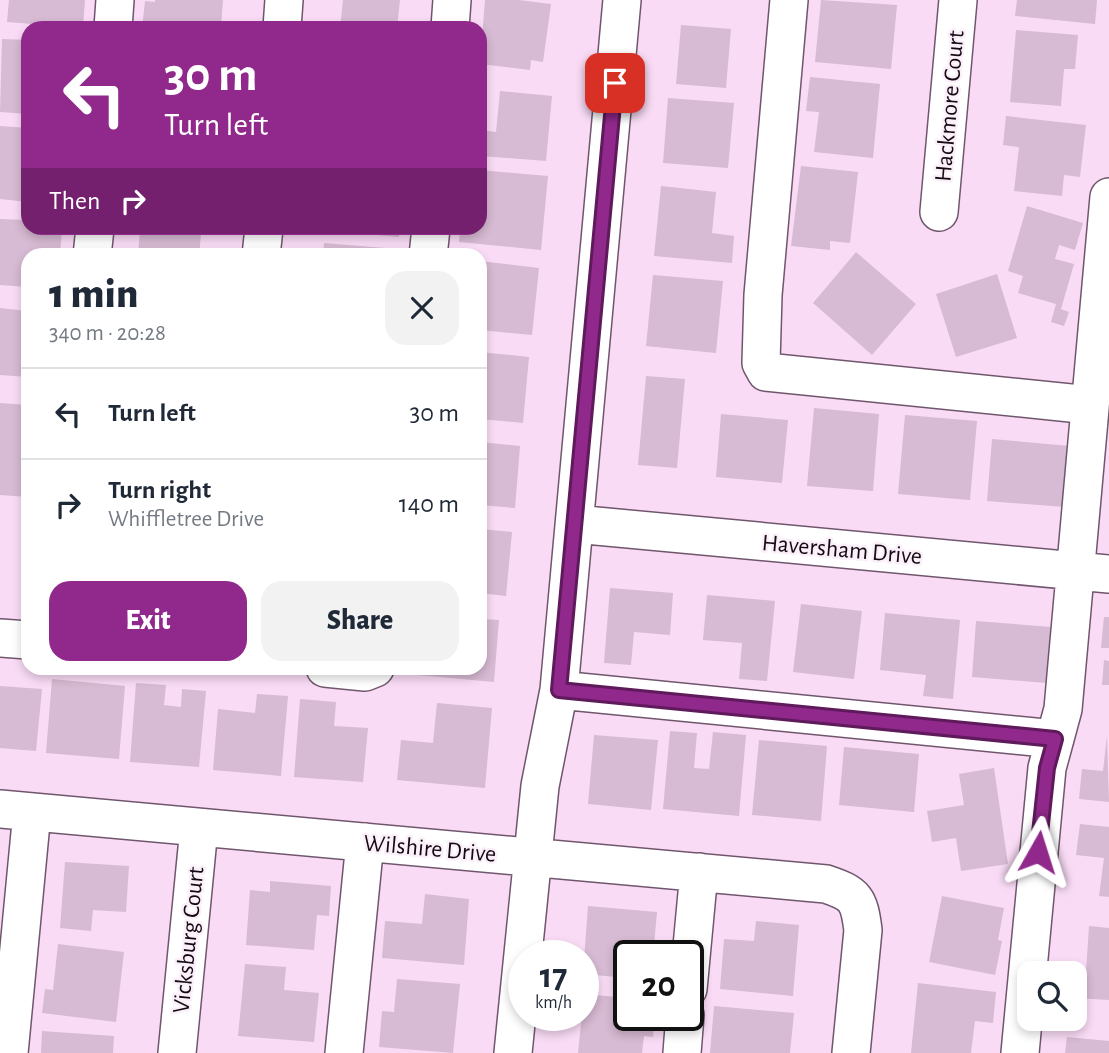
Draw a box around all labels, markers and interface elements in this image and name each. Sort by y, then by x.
street label: Hackmore Court [931,29,969,183]
icon: left [49,49,140,140]
text: 30 m [164,51,258,100]
pin [585,53,645,113]
icon: arrive [596,64,634,102]
text: Turn left [164,109,268,141]
icon: right [114,182,152,220]
text: Then [49,188,100,214]
button: close [385,271,459,345]
text: 1 min [49,273,138,315]
text: 340 m · 20:28 [49,322,166,345]
icon: left [49,395,87,433]
text: Turn left [108,400,196,426]
text: 30 m [409,400,459,426]
text: Turn right [108,477,211,503]
icon: right [49,486,87,524]
text: 140 m [399,491,459,517]
text: Whiffletree Drive [108,508,264,531]
street label: Haversham Drive [761,531,923,569]
button: Exit [49,581,247,661]
button: Share [261,581,459,661]
position arrow [1001,815,1075,889]
street label: Wilshire Drive [363,831,497,867]
street label: Vicksburg Court [169,865,209,1015]
speed limit sign: 20 [613,940,704,1031]
text: 17 [540,959,567,994]
map controls [1017,961,1087,1031]
button: search [1017,961,1087,1031]
text: km/h [535,994,572,1012]

